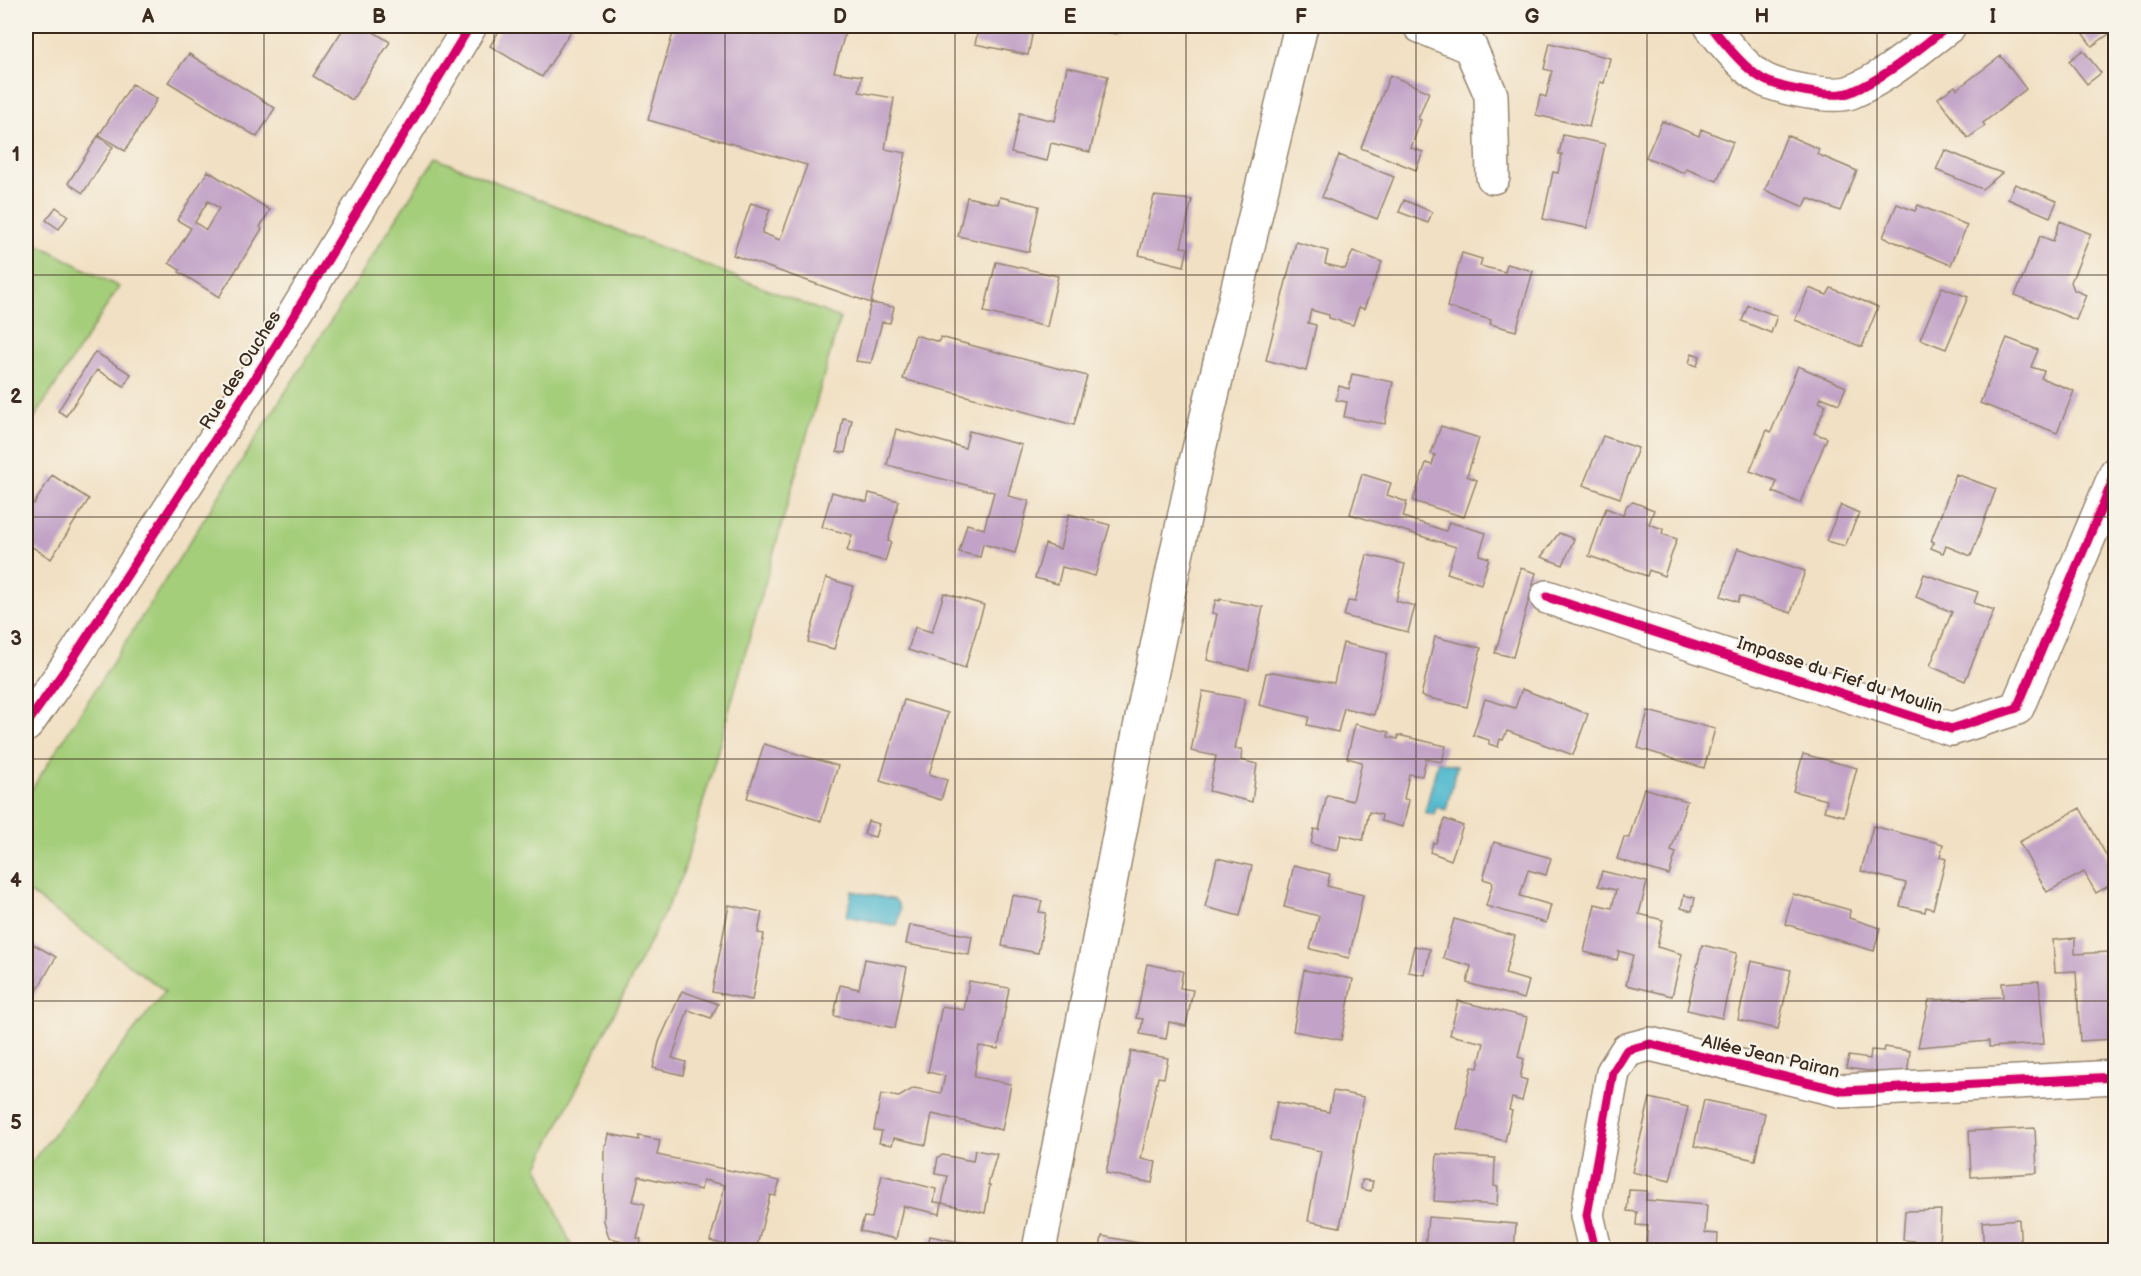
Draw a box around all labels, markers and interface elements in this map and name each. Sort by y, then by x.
text: A [141,5,155,29]
text: B [372,5,386,29]
text: C [602,5,616,29]
text: D [833,5,847,29]
text: E [1064,5,1077,29]
text: F [1295,5,1307,29]
text: G [1525,5,1540,29]
text: H [1755,5,1769,29]
text: I [1990,5,1996,29]
text: 1 [12,143,20,167]
street label: Rue des Ouches [195,307,285,433]
text: 2 [10,385,22,409]
text: 3 [10,627,22,651]
street label: Impasse du Fief du Moulin [1734,632,1945,719]
text: 4 [10,869,22,893]
street label: Allée Jean Pairan [1700,1030,1842,1083]
text: 5 [10,1111,22,1135]

